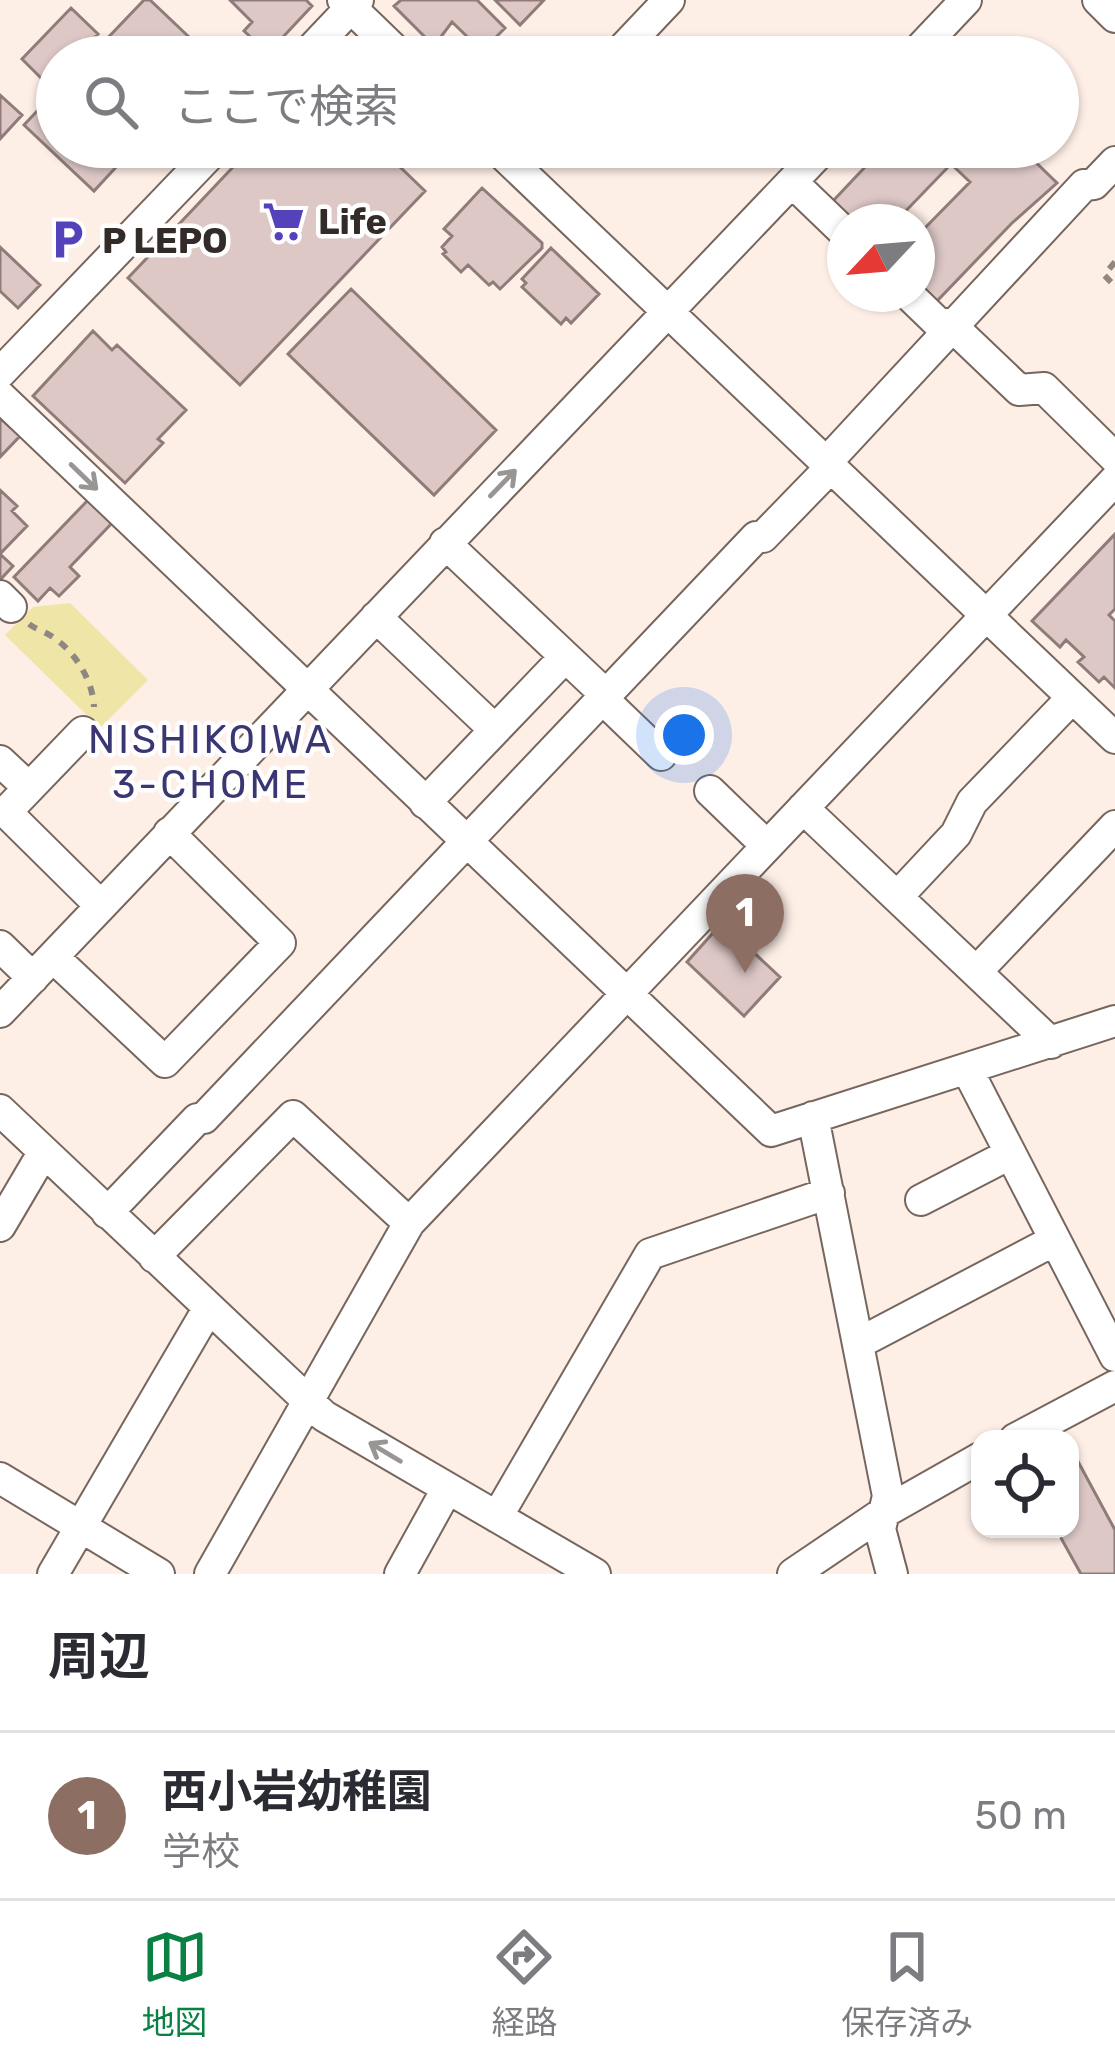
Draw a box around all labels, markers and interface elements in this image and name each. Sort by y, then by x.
search box [36,36,1079,168]
icon: search [78,69,144,135]
text: ここで検索 [174,80,399,133]
supermarket icon: Life [261,198,307,244]
place label: Life [318,200,387,243]
north arrow [827,204,935,312]
parking icon: P LEPO [45,217,91,263]
place label: P LEPO [102,219,228,262]
one-way arrow [69,463,99,491]
one-way arrow [488,469,516,498]
your location [654,705,714,765]
district label: NISHIKOIWA 3-CHOME [88,717,334,808]
pin: 1 [706,874,784,973]
map controls [971,1430,1079,1538]
button: locate [971,1430,1079,1538]
one-way arrow [369,1440,403,1464]
text: 周辺 [48,1626,150,1687]
text: 西小岩幼稚園 [162,1765,432,1818]
text: 1 [77,1793,97,1839]
text: 50 m [975,1793,1067,1839]
text: 学校 [162,1829,240,1875]
tab: 地図 [142,1924,208,2044]
tab: 経路 [491,1924,557,2044]
tab: 保存済み [841,1924,973,2044]

